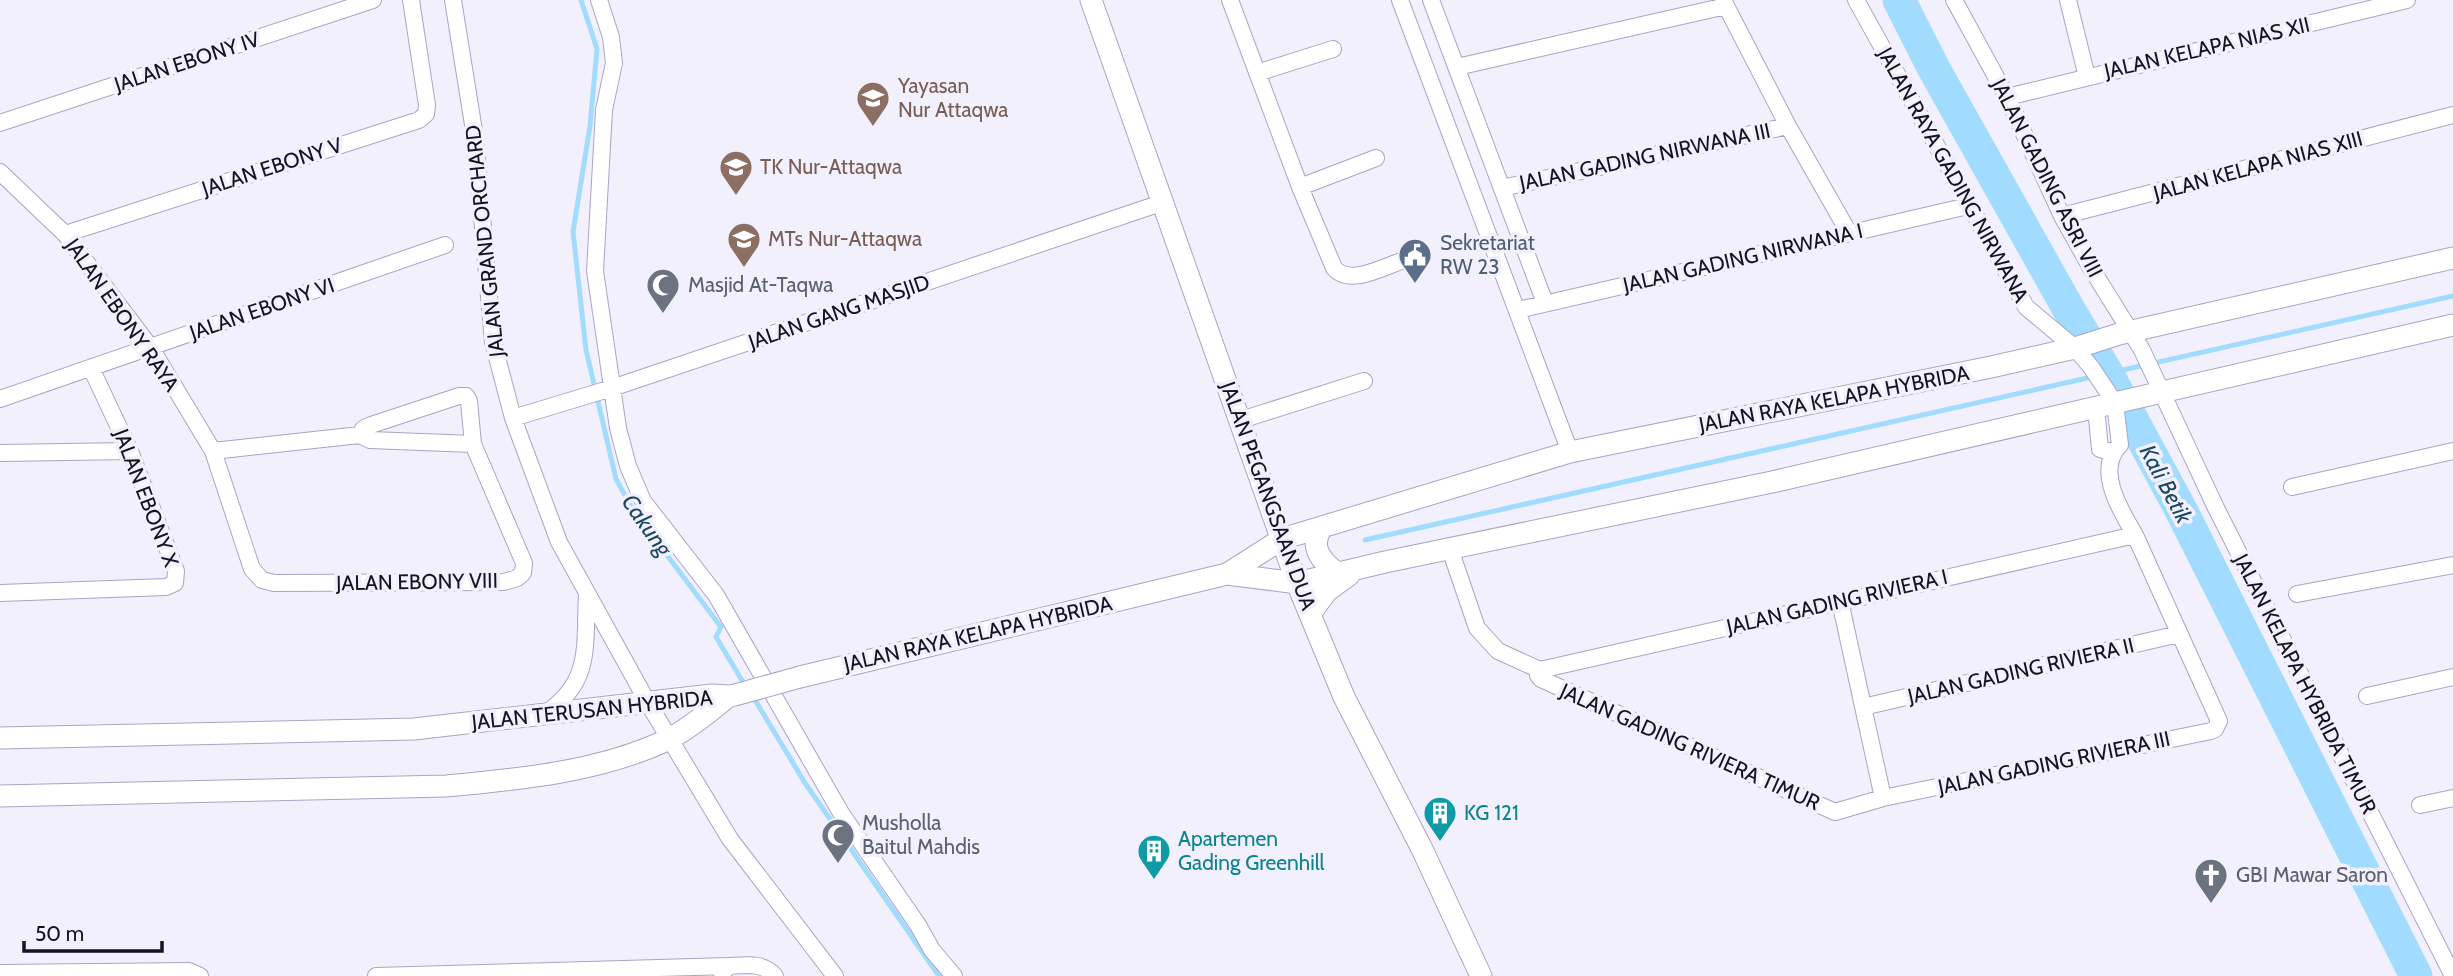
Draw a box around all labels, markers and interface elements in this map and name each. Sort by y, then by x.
street label: JALAN KELAPA NIAS XII [2101,12,2312,84]
street label: JALAN EBONY IV [110,26,263,97]
street label: JALAN RAYA GADING NIRWANA [1872,42,2034,307]
place label: Yayasan Nur Attaqwa [897,73,1008,122]
street label: JALAN GADING ASRI VIII [1986,73,2108,281]
school or university icon: Yayasan Nur Attaqwa [854,79,892,128]
street label: JALAN GADING NIRWANA III [1516,118,1773,196]
street label: JALAN GRAND ORCHARD [460,124,509,359]
street label: JALAN KELAPA NIAS XIII [2150,126,2365,206]
street label: JALAN EBONY V [198,132,345,201]
school or university icon: TK Nur-Attaqwa [717,148,755,197]
place label: TK Nur-Attaqwa [760,154,902,179]
street label: JALAN GADING NIRWANA I [1620,218,1865,297]
school or university icon: MTs Nur-Attaqwa [725,220,763,269]
place label: MTs Nur-Attaqwa [768,226,922,251]
place label: Sekretariat RW 23 [1440,230,1535,279]
street label: JALAN EBONY RAYA [60,233,185,396]
public building icon: Sekretariat RW 23 [1396,236,1434,285]
mosque icon: Masjid At-Taqwa [644,266,682,315]
street label: JALAN GANG MASJID [744,269,933,355]
street label: JALAN EBONY VI [185,272,337,345]
place label: Masjid At-Taqwa [688,272,833,298]
street label: JALAN RAYA KELAPA HYBRIDA [1696,360,1971,437]
street label: JALAN PEGANGSAAN DUA [1215,377,1322,614]
street label: JALAN EBONY X [108,425,184,571]
water label: Kali Betik [2134,440,2199,529]
water label: Cakung [616,489,679,562]
street label: JALAN KELAPA HYBRIDA TIMUR [2228,549,2382,818]
street label: JALAN GADING RIVIERA I [1723,564,1950,639]
street label: JALAN EBONY VIII [335,568,498,595]
street label: JALAN RAYA KELAPA HYBRIDA [840,590,1115,677]
street label: JALAN GADING RIVIERA II [1904,632,2136,709]
street label: JALAN GADING RIVIERA TIMUR [1555,677,1824,815]
street label: JALAN TERUSAN HYBRIDA [469,684,714,735]
street label: JALAN GADING RIVIERA III [1935,726,2172,800]
building icon: KG 121 [1421,794,1459,843]
place label: KG 121 [1464,800,1519,825]
place label: Musholla Baitul Mahdis [862,810,980,859]
mosque icon: Musholla Baitul Mahdis [819,816,857,865]
place label: Apartemen Gading Greenhill [1178,826,1325,875]
building icon: Apartemen Gading Greenhill [1135,832,1173,881]
church icon: GBI Mawar Saron [2192,856,2230,905]
place label: GBI Mawar Saron [2236,862,2388,887]
scale bar [24,909,163,953]
text: 50 m [35,921,84,946]

